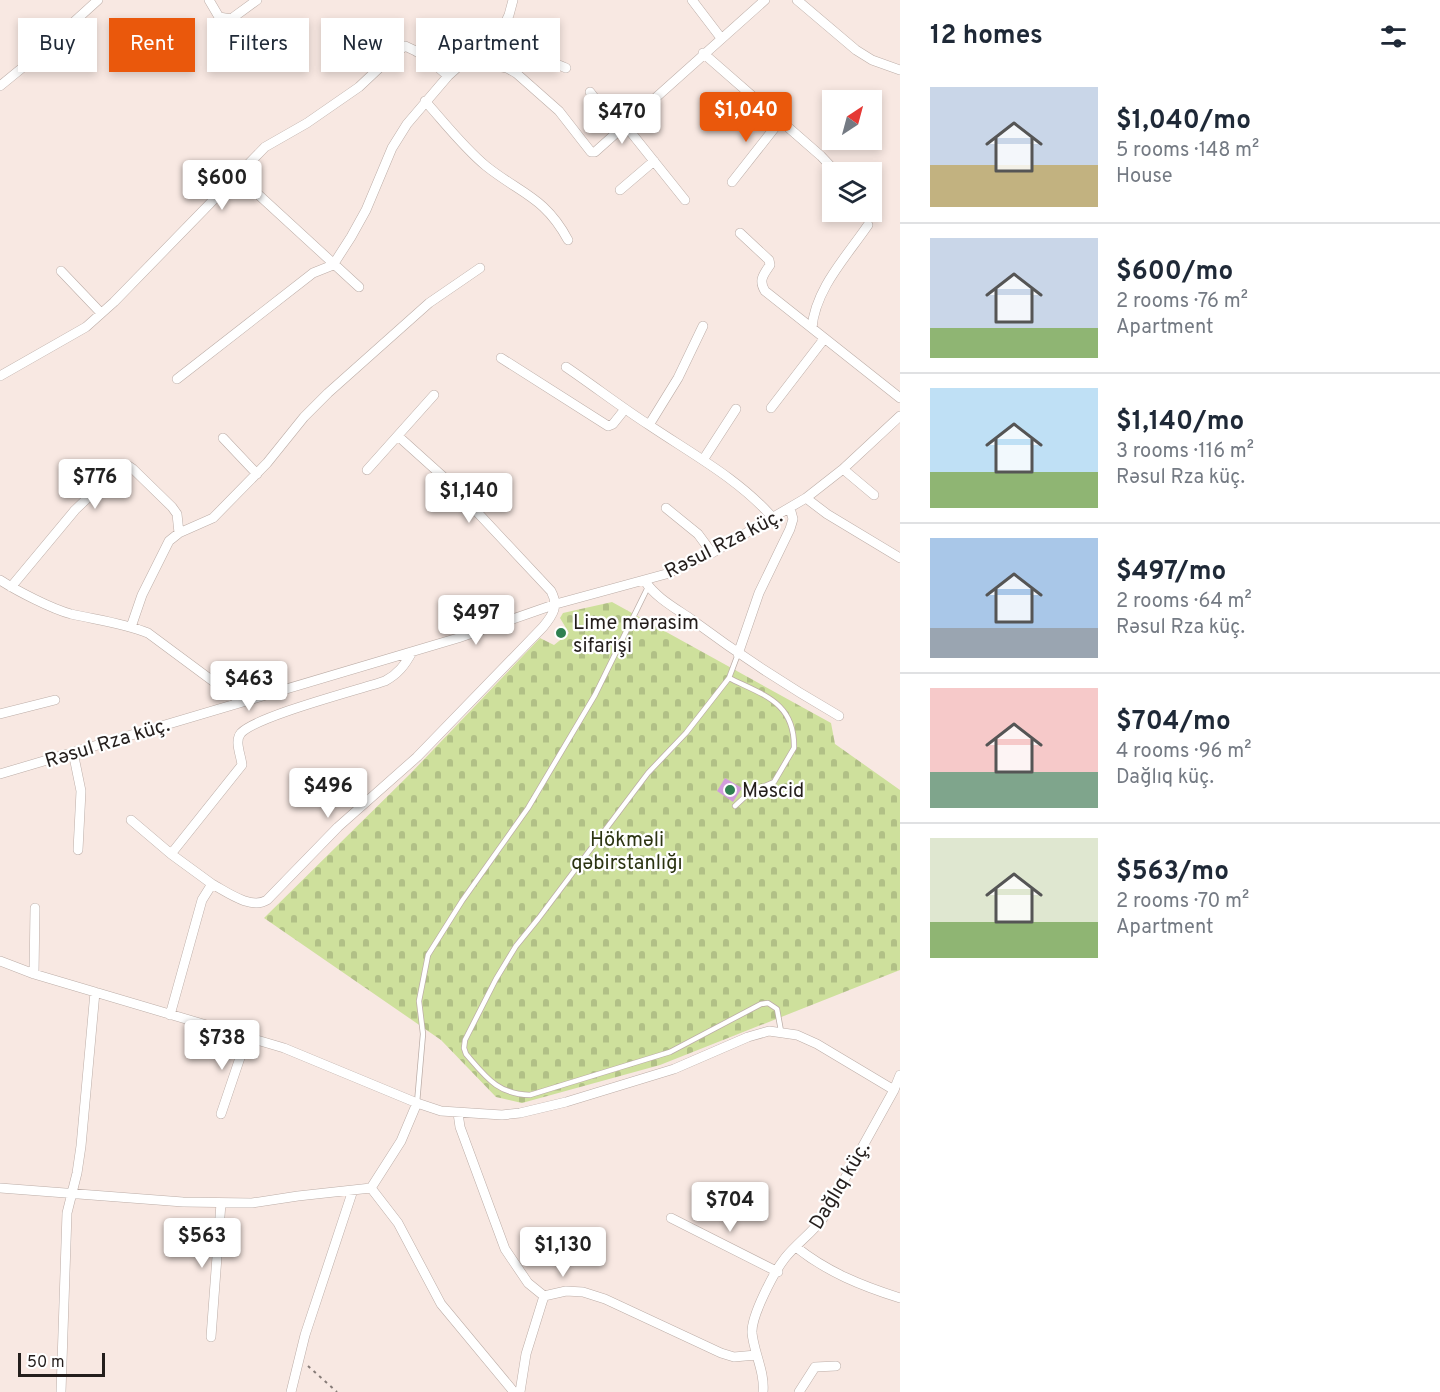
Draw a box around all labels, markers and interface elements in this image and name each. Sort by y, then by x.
chip: Buy [18,18,97,72]
chip: Rent [109,18,195,72]
chip: Filters [207,18,309,72]
chip: New [321,18,404,72]
chip: Apartment [416,18,560,72]
text: 12 homes [930,20,1043,53]
icon: filters [1377,20,1410,53]
north arrow [822,90,882,150]
map controls [822,90,882,222]
pin: $1,040 [697,92,795,143]
pin: $470 [586,94,658,145]
text: $1,040 [714,98,778,124]
text: $470 [598,100,646,126]
text: $1,040/mo [1116,105,1251,138]
icon: home [978,111,1050,183]
text: 5 rooms · 148 m² [1116,138,1259,164]
pin: $600 [186,160,258,211]
button: layers [822,162,882,222]
text: House [1116,164,1172,190]
text: $600 [197,166,247,192]
text: $600/mo [1116,256,1233,289]
icon: home [978,262,1050,334]
text: 2 rooms · 76 m² [1116,289,1248,315]
text: Apartment [1116,315,1214,341]
text: $1,140/mo [1116,406,1244,439]
icon: home [978,412,1050,484]
text: 3 rooms · 116 m² [1116,439,1254,465]
pin: $776 [59,459,131,510]
text: $776 [73,465,117,491]
text: Rəsul Rza küç. [1116,465,1245,491]
pin: $1,140 [420,473,518,524]
text: $1,140 [439,479,499,505]
street label: Rəsul Rza küç. [660,504,787,586]
text: $497/mo [1116,556,1226,589]
icon: home [978,562,1050,634]
text: 2 rooms · 64 m² [1116,589,1252,615]
pin: $497 [440,595,512,646]
text: $497 [452,601,500,627]
place label: Lime mərasim sifarişi [573,611,699,660]
text: Rəsul Rza küç. [1116,615,1245,641]
marker: Lime mərasim sifarişi [554,626,568,640]
pin: $463 [213,661,285,712]
text: $463 [224,667,274,693]
text: $704/mo [1116,706,1231,739]
icon: home [978,712,1050,784]
street label: Rəsul Rza küç. [42,713,173,775]
text: 4 rooms · 96 m² [1116,739,1251,765]
text: Dağlıq küç. [1116,765,1214,791]
pin: $496 [292,768,364,819]
text: $496 [303,774,353,800]
place label: Məscid [742,779,804,805]
marker: Məscid [723,783,737,797]
park label: Hökməli qəbirstanlığı [571,828,683,877]
text: $563/mo [1116,856,1229,889]
icon: home [978,862,1050,934]
text: 2 rooms · 70 m² [1116,889,1249,915]
text: Apartment [1116,915,1214,941]
pin: $738 [186,1020,258,1071]
text: $738 [198,1026,246,1052]
street label: Dağlıq küç. [804,1137,877,1235]
pin: $704 [694,1182,766,1233]
text: $704 [706,1188,754,1214]
pin: $563 [166,1218,238,1269]
text: $563 [178,1224,226,1250]
pin: $1,130 [514,1227,612,1278]
text: $1,130 [534,1233,592,1259]
scale bar [18,1350,105,1378]
text: 50 m [27,1353,65,1373]

